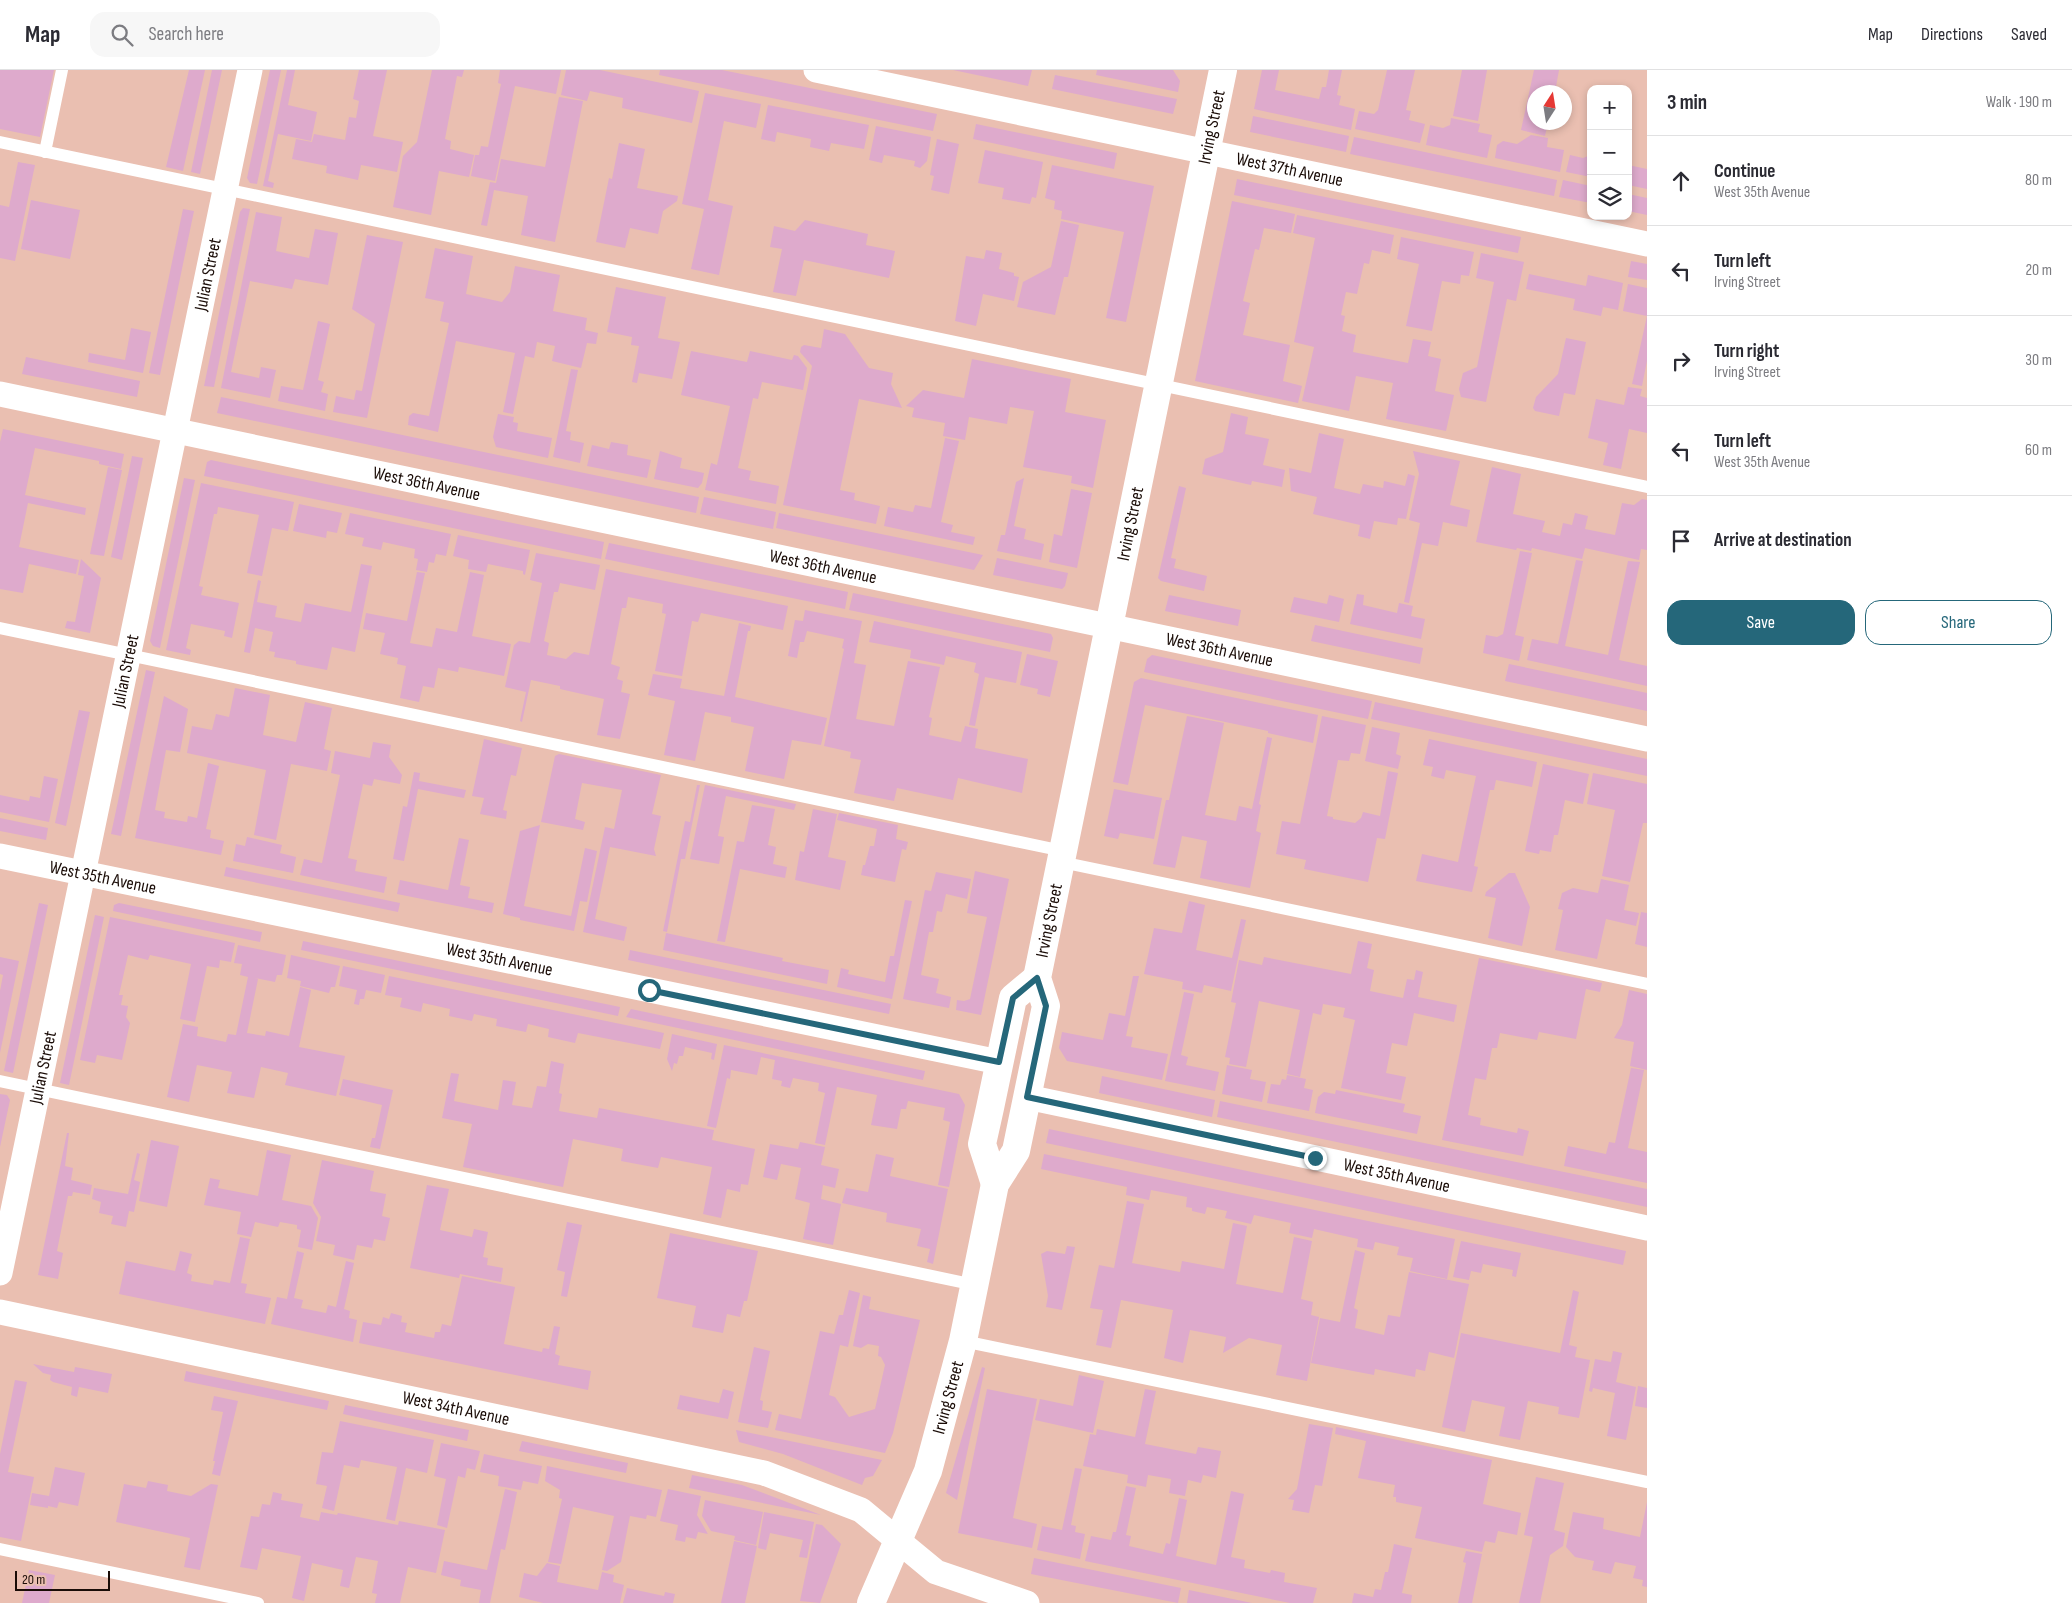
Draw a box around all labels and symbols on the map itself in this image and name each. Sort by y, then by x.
north arrow [1527,85,1572,130]
street label: Irving Street [1194,88,1229,166]
street label: West 37th Avenue [1234,148,1345,191]
street label: Julian Street [190,236,225,314]
street label: West 36th Avenue [371,462,482,505]
street label: Irving Street [1112,484,1148,563]
street label: West 36th Avenue [768,545,879,588]
street label: West 36th Avenue [1164,628,1275,671]
street label: Julian Street [107,632,143,710]
street label: West 35th Avenue [48,856,158,898]
street label: Irving Street [1031,881,1067,959]
street label: West 35th Avenue [444,938,555,980]
route start [638,979,661,1002]
street label: Julian Street [25,1029,61,1107]
route end [1304,1147,1327,1170]
street label: West 35th Avenue [1342,1154,1452,1197]
street label: Irving Street [928,1358,968,1436]
street label: West 34th Avenue [401,1387,511,1430]
scale bar [15,1568,110,1591]

